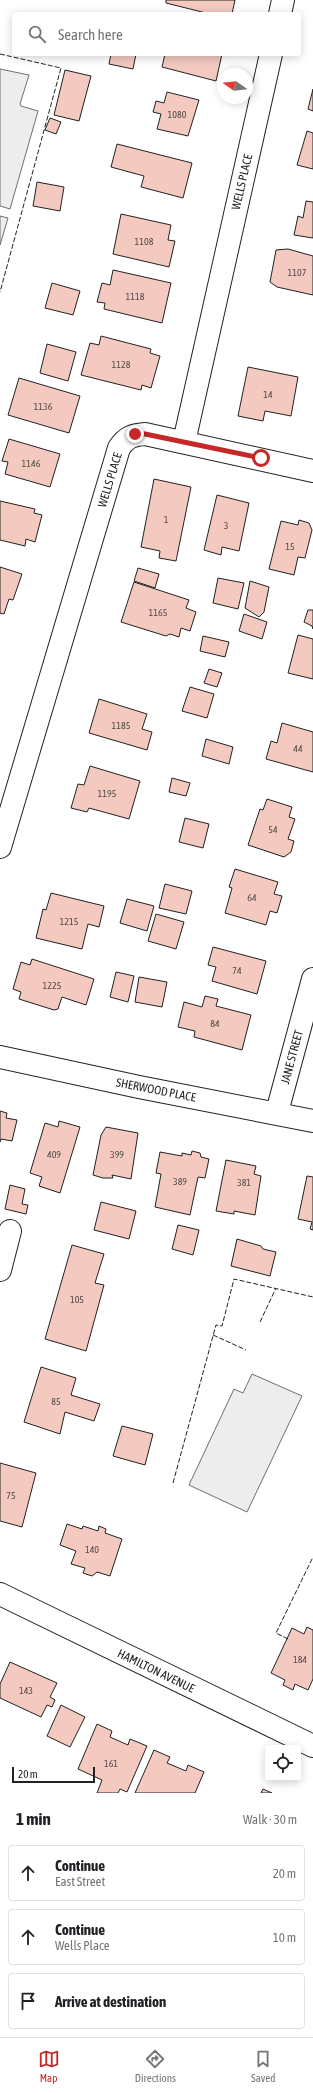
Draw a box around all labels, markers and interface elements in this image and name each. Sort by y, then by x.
search box [12,12,301,56]
icon: search [26,23,48,45]
text: Search here [58,26,123,43]
north arrow [217,68,253,104]
house number: 1080 [168,109,187,120]
street label: WELLS PLACE [229,153,255,211]
house number: 1108 [135,236,154,247]
house number: 1107 [288,267,307,278]
house number: 1118 [126,291,145,302]
house number: 1128 [112,359,131,370]
house number: 14 [263,389,273,400]
house number: 1136 [34,401,53,412]
route end [126,425,144,443]
route start [252,449,270,467]
street label: WELLS PLACE [95,451,125,509]
house number: 1146 [22,458,41,469]
house number: 1 [164,514,169,525]
house number: 3 [224,520,229,531]
house number: 15 [285,541,295,552]
house number: 1165 [149,607,168,618]
house number: 1185 [112,720,131,731]
house number: 44 [293,743,303,754]
house number: 1195 [98,788,117,799]
house number: 54 [268,824,278,835]
house number: 64 [247,892,257,903]
house number: 1215 [60,916,79,927]
house number: 74 [232,965,242,976]
house number: 1225 [43,980,62,991]
house number: 84 [210,1018,220,1029]
street label: JANE STREET [278,1028,306,1086]
street label: SHERWOOD PLACE [115,1075,197,1105]
house number: 409 [47,1149,61,1160]
house number: 399 [110,1149,124,1160]
house number: 389 [173,1176,187,1187]
house number: 381 [237,1177,251,1188]
house number: 105 [70,1294,84,1305]
house number: 85 [51,1396,61,1407]
house number: 75 [6,1490,16,1501]
house number: 140 [85,1544,99,1555]
street label: HAMILTON AVENUE [115,1646,197,1696]
house number: 184 [293,1654,307,1665]
house number: 143 [19,1685,33,1696]
map controls [265,1745,301,1781]
button: locate [265,1745,301,1781]
house number: 161 [104,1758,118,1769]
scale bar [12,1765,95,1784]
text: 20 m [18,1768,38,1780]
text: 1 min [16,1809,51,1829]
text: Walk · 30 m [243,1812,297,1827]
text: Continue [55,1857,105,1874]
icon: ahead [17,1862,39,1884]
text: 20 m [273,1866,296,1881]
text: East Street [55,1874,105,1889]
text: Continue [55,1921,105,1938]
icon: ahead [17,1926,39,1948]
text: 10 m [273,1930,296,1945]
text: Wells Place [55,1938,110,1953]
icon: arrive [17,1990,39,2012]
text: Arrive at destination [55,1993,166,2010]
tab: Map [38,2048,60,2084]
tab: Directions [135,2048,176,2084]
tab: Saved [251,2048,275,2084]

